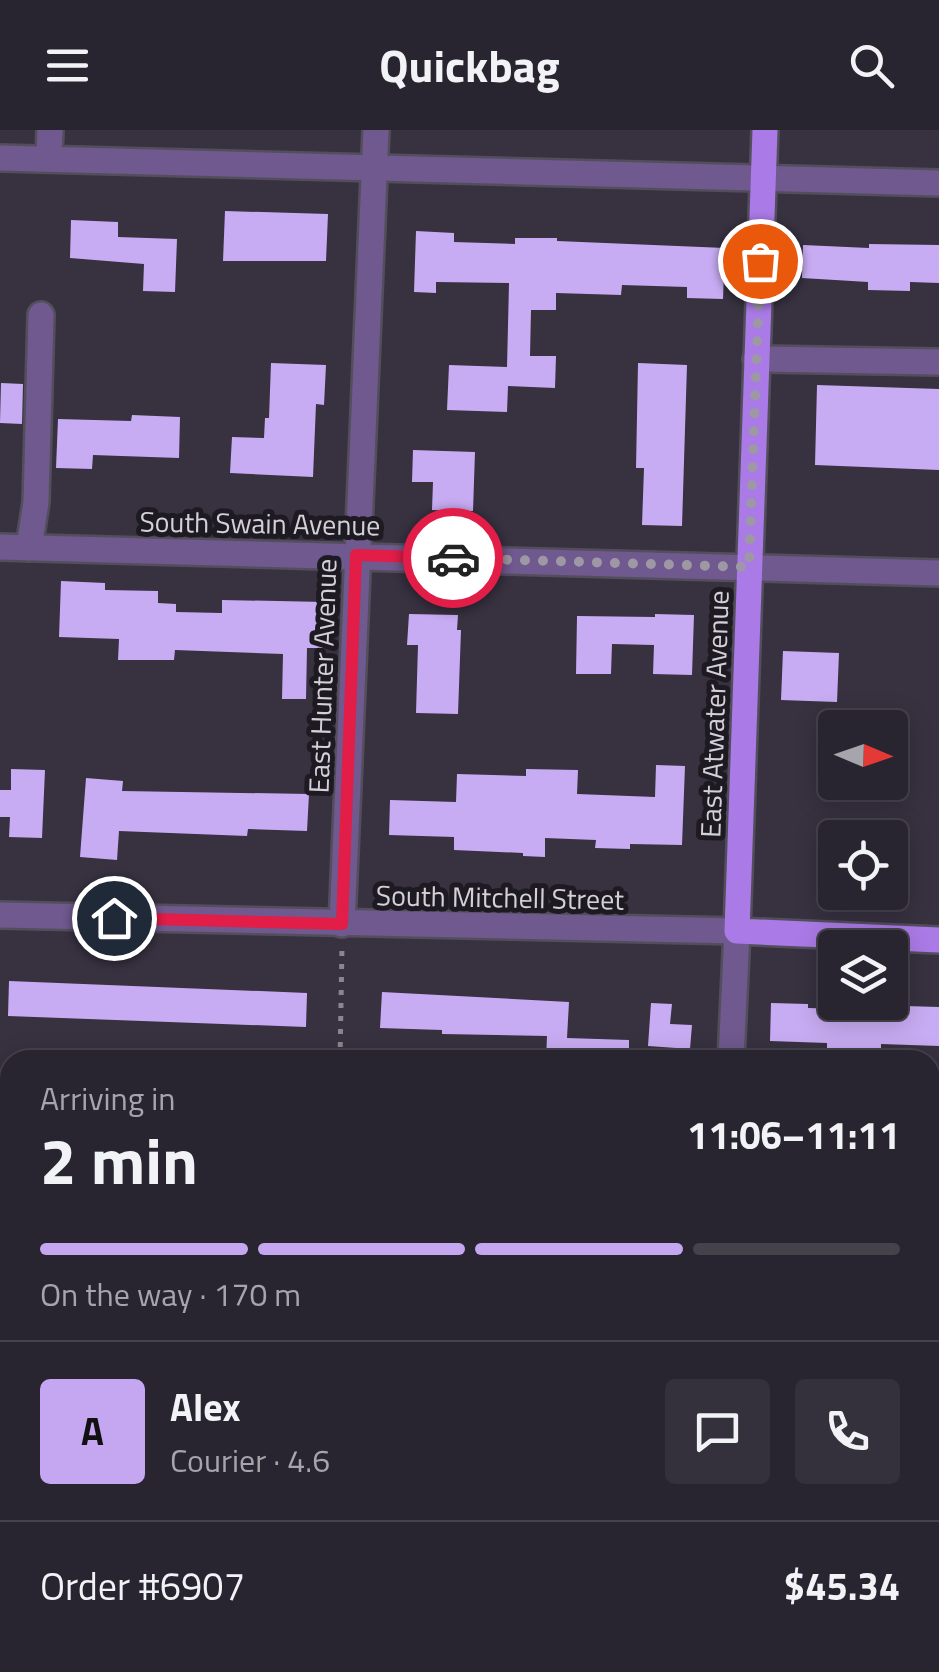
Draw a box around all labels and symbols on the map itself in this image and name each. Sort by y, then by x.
pin [718,219,803,304]
street label: South Swain Avenue [139,499,381,547]
courier [403,508,503,608]
street label: East Hunter Avenue [296,558,348,794]
street label: East Atwater Avenue [688,590,740,838]
north arrow [818,710,908,800]
street label: South Mitchell Street [376,873,625,921]
pin [72,876,157,961]

